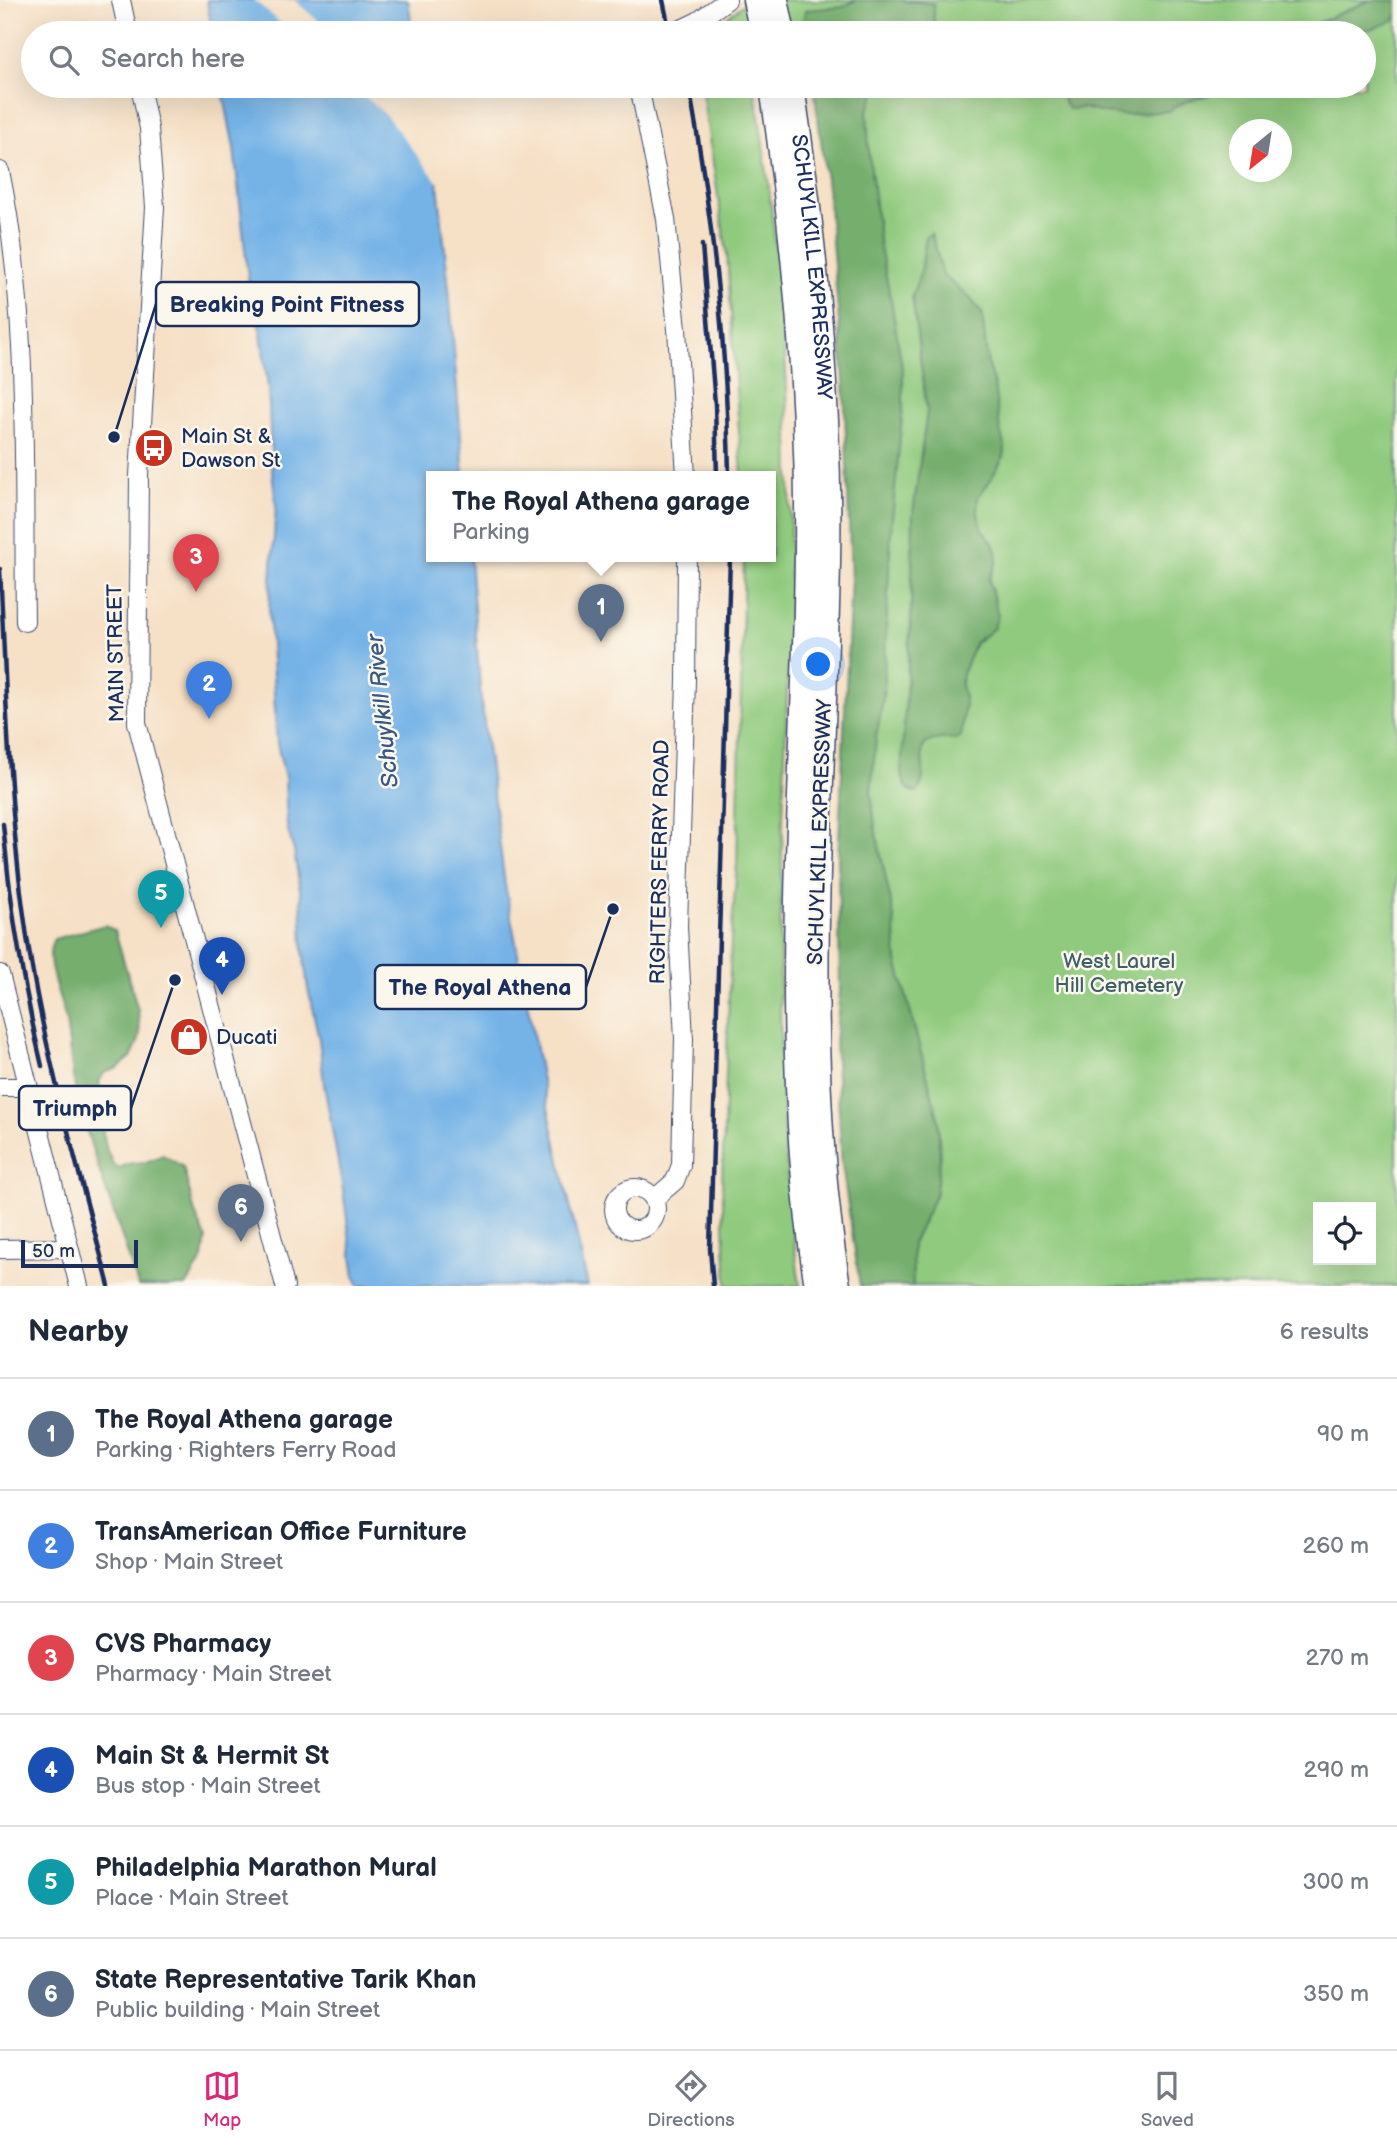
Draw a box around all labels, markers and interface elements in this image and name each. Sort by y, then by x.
search box [21,21,1376,98]
icon: search [45,41,83,79]
text: Search here [101,44,245,75]
north arrow [1229,119,1292,182]
street label: SCHUYLKILL EXPRESSWAY [786,133,837,401]
callout: Breaking Point Fitness [156,282,419,326]
text: Breaking Point Fitness [169,291,405,319]
place label: Main St & Dawson St [181,424,281,473]
bus stop icon: Main St & Dawson St [133,427,175,469]
popup [426,471,776,562]
text: The Royal Athena garage [452,487,750,518]
text: Parking [452,518,530,546]
pin: 3 [173,534,219,592]
street label: MAIN STREET [102,583,130,723]
pin: 1 [578,584,624,642]
water label: Schuylkill River [361,631,405,789]
your location [801,647,835,681]
pin: 2 [186,661,232,719]
street label: SCHUYLKILL EXPRESSWAY [803,698,837,966]
street label: RIGHTERS FERRY ROAD [645,739,675,985]
pin: 5 [138,870,184,928]
pin: 4 [199,937,245,995]
park label: West Laurel Hill Cemetery [1055,949,1184,998]
callout: The Royal Athena [375,965,586,1009]
text: The Royal Athena [388,974,572,1002]
shop icon: Ducati [168,1016,210,1058]
place label: Ducati [216,1025,277,1050]
callout: Triumph [19,1086,131,1130]
text: Triumph [33,1095,117,1123]
pin: 6 [218,1184,264,1242]
map controls [1313,1202,1376,1265]
button: locate [1313,1202,1376,1265]
scale bar [21,1237,138,1269]
text: 50 m [32,1240,75,1263]
text: Nearby [28,1314,128,1350]
text: 6 results [1280,1318,1369,1346]
text: The Royal Athena garage [95,1405,393,1436]
text: 1 [46,1420,56,1448]
text: 90 m [1317,1420,1369,1448]
text: Parking · Righters Ferry Road [95,1436,397,1464]
text: TransAmerican Office Furniture [95,1517,467,1548]
text: 2 [44,1532,58,1560]
text: 260 m [1303,1532,1369,1560]
text: Shop · Main Street [95,1548,283,1576]
text: CVS Pharmacy [95,1629,271,1660]
text: 3 [44,1644,58,1672]
text: 270 m [1305,1644,1369,1672]
text: Pharmacy · Main Street [95,1660,332,1688]
text: Main St & Hermit St [95,1741,329,1772]
text: 4 [44,1756,58,1784]
text: 290 m [1303,1756,1369,1784]
text: Bus stop · Main Street [95,1772,320,1800]
text: Philadelphia Marathon Mural [95,1853,437,1884]
text: 5 [44,1868,58,1896]
text: 300 m [1303,1868,1369,1896]
text: Place · Main Street [95,1884,288,1912]
text: State Representative Tarik Khan [95,1965,477,1996]
text: 6 [44,1980,58,2008]
text: 350 m [1303,1980,1369,2008]
text: Public building · Main Street [95,1996,380,2024]
tab: Map [203,2067,241,2132]
tab: Directions [647,2067,735,2132]
tab: Saved [1141,2067,1194,2132]

